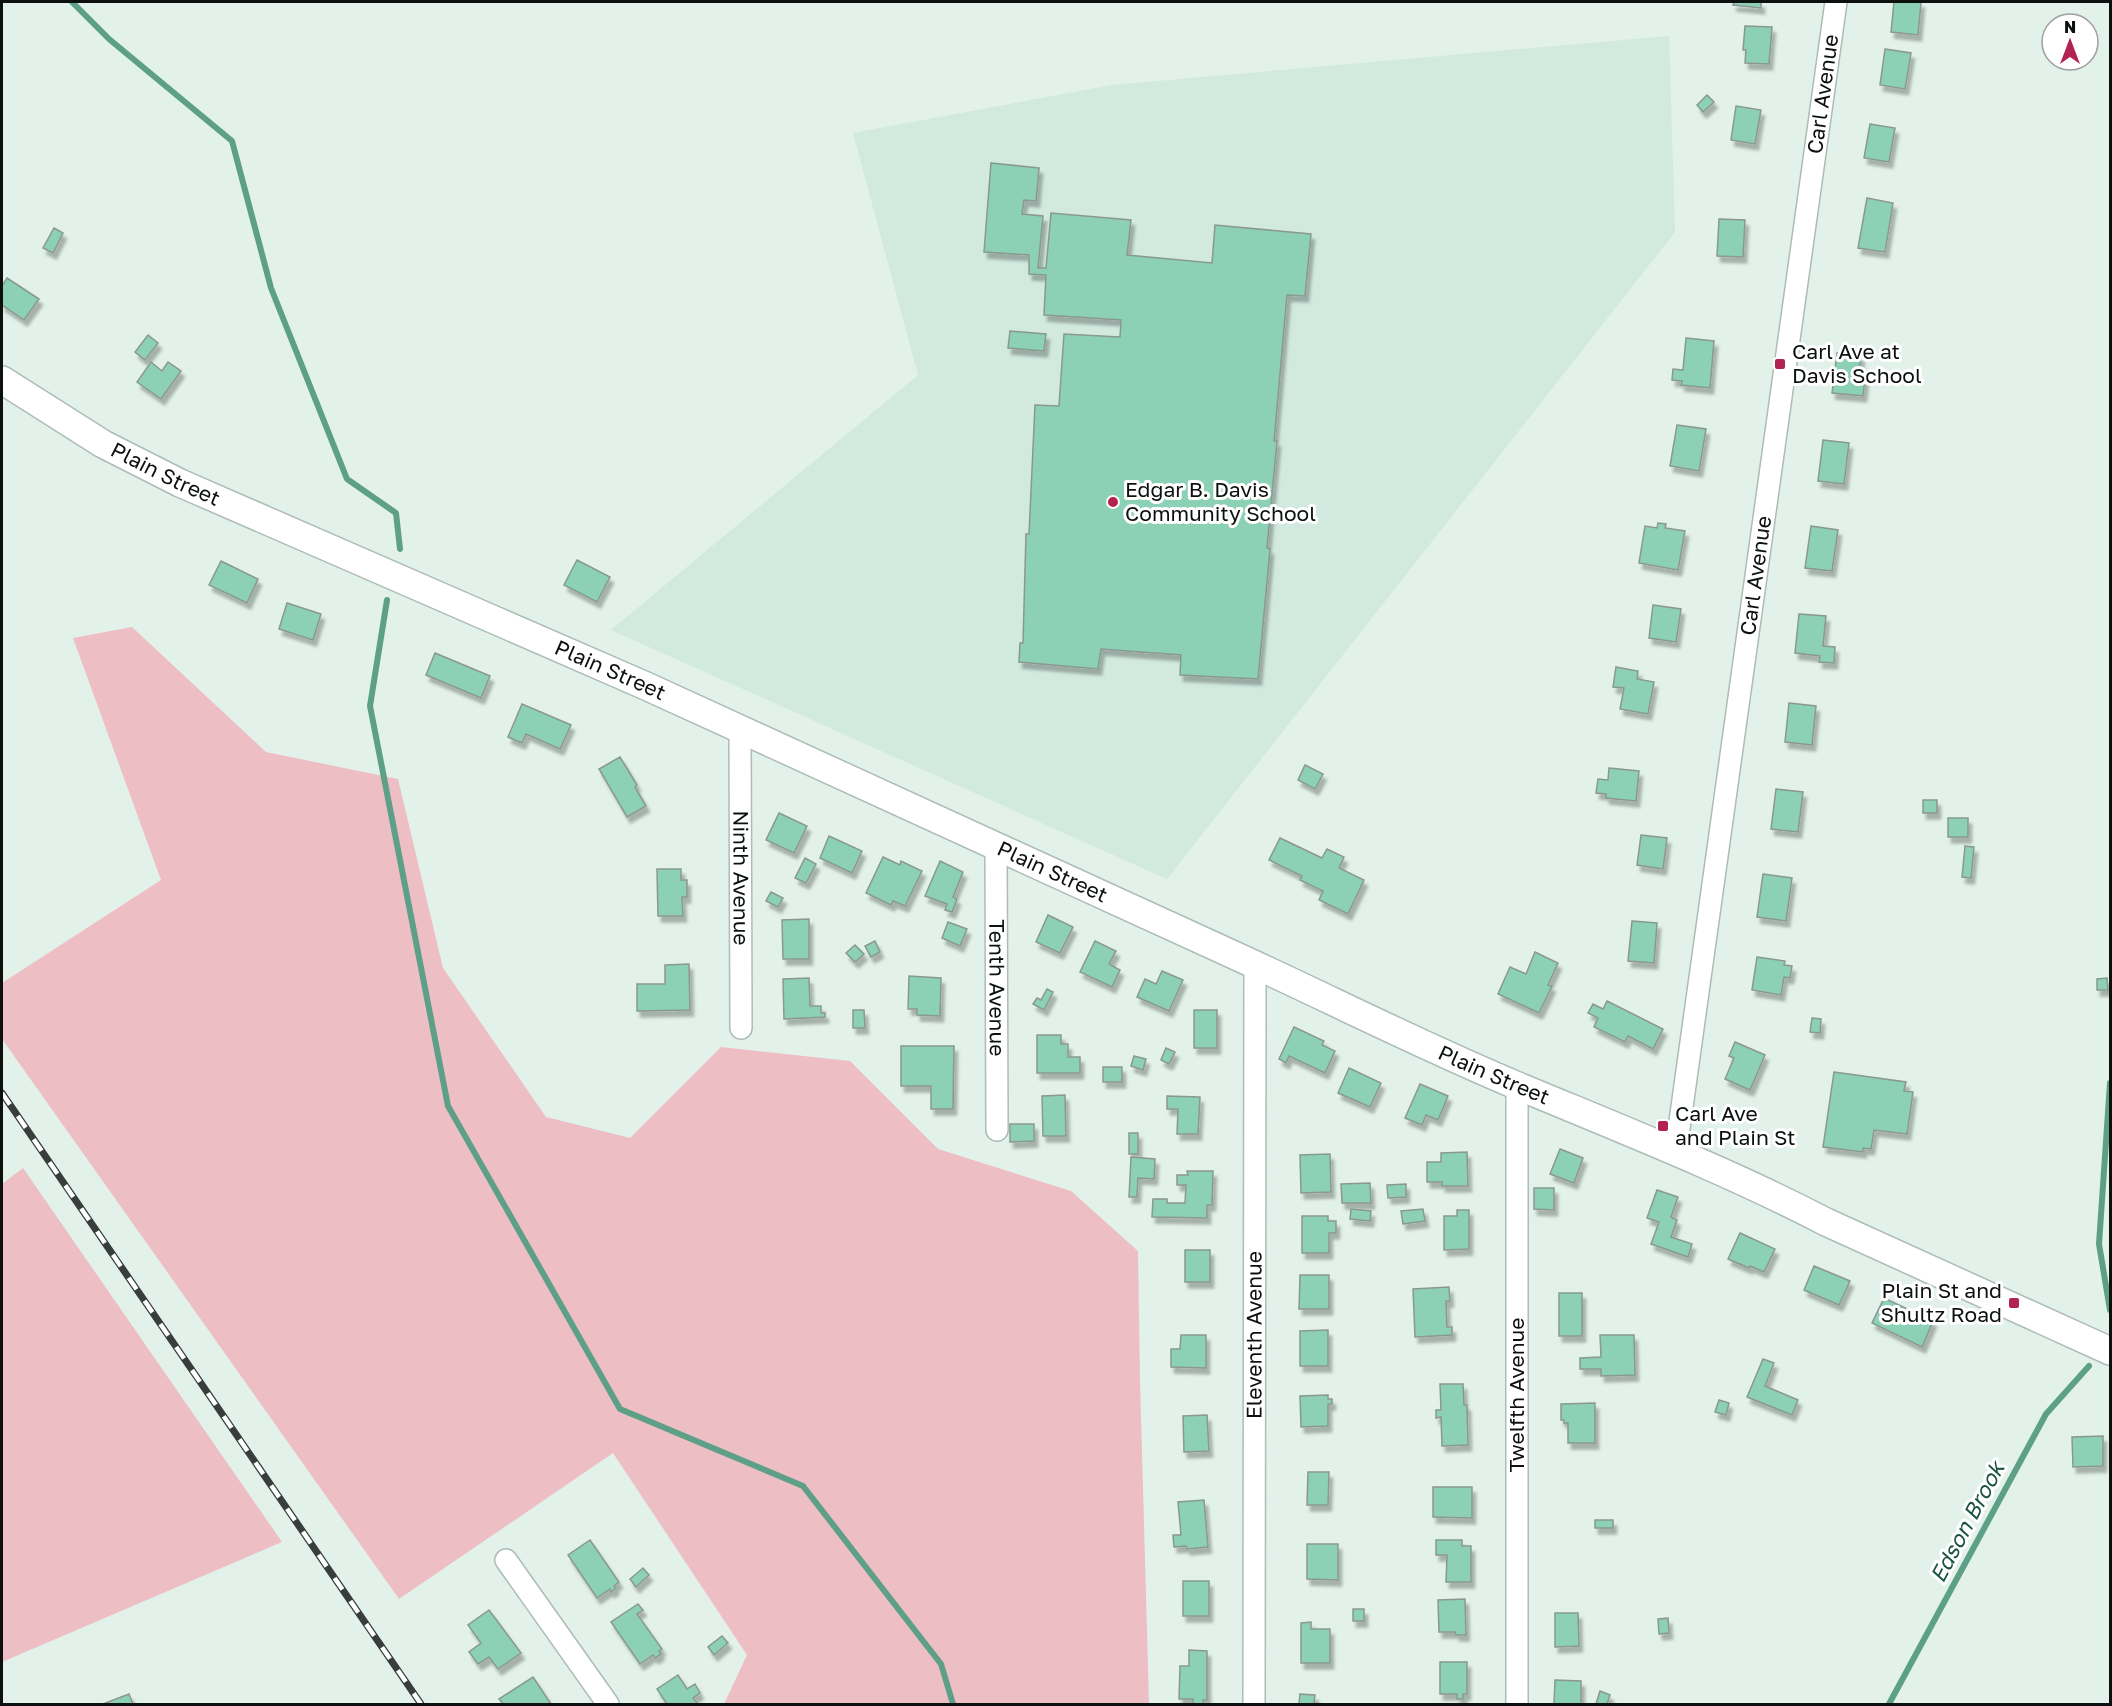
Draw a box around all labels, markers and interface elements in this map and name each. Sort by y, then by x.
north arrow [2040,12,2100,72]
text: N [2064,17,2076,37]
street label: Carl Avenue [1801,33,1843,156]
place label: Carl Ave at Davis School [1792,338,1922,388]
marker: Carl Ave at Davis School [1773,357,1787,371]
street label: Plain Street [107,436,224,511]
place label: Edgar B. Davis Community School [1125,476,1316,526]
marker: Edgar B. Davis Community School [1106,495,1120,509]
street label: Carl Avenue [1734,514,1776,637]
street label: Plain Street [551,634,670,705]
street label: Ninth Avenue [728,810,755,946]
street label: Plain Street [993,835,1112,907]
street label: Tenth Avenue [984,920,1011,1056]
street label: Plain Street [1434,1039,1553,1110]
place label: Carl Ave and Plain St [1675,1100,1796,1150]
marker: Carl Ave and Plain St [1656,1119,1670,1133]
street label: Eleventh Avenue [1240,1251,1267,1419]
place label: Plain St and Shultz Road [1880,1277,2002,1327]
marker: Plain St and Shultz Road [2007,1296,2021,1310]
street label: Twelfth Avenue [1503,1318,1529,1472]
water label: Edson Brook [1924,1455,2011,1587]

